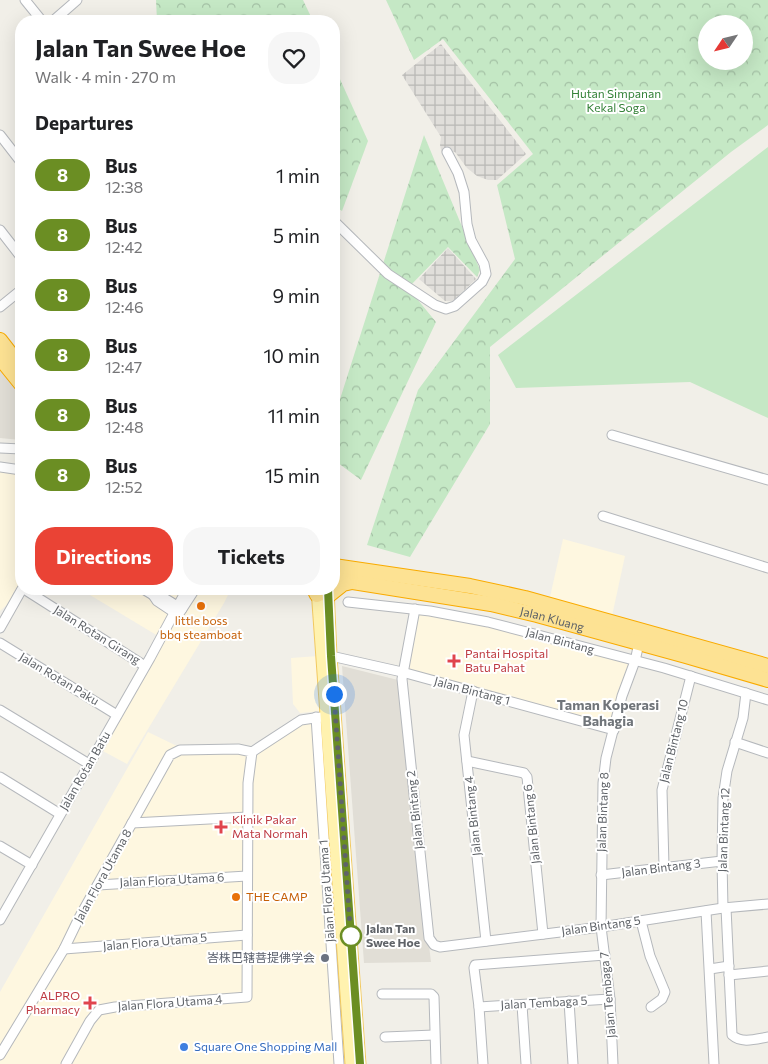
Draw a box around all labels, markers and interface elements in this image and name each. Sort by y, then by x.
north arrow [698,15,752,70]
map controls [698,15,753,70]
button: heart [268,32,320,84]
text: Jalan Tan Swee Hoe [35,33,246,62]
text: Walk · 4 min · 270 m [35,67,176,86]
park label: Hutan Simpanan Kekal Soga [571,86,661,114]
text: Departures [35,111,133,134]
text: Bus [105,154,137,177]
text: 8 [57,164,68,186]
text: 1 min [276,164,320,187]
text: 12:38 [105,177,143,196]
text: Bus [105,214,137,237]
text: 8 [57,224,68,246]
text: 5 min [273,224,320,247]
text: 12:42 [105,237,143,256]
text: Bus [105,274,137,297]
text: 8 [57,284,68,306]
text: 9 min [272,284,320,307]
text: 12:46 [105,297,144,316]
text: Bus [105,334,137,357]
text: 8 [57,344,68,366]
text: 10 min [263,344,320,367]
text: 12:47 [105,357,142,376]
text: Bus [105,394,137,417]
text: 8 [57,404,68,426]
text: 11 min [268,404,320,427]
text: 12:48 [105,417,144,436]
text: Bus [105,454,137,477]
text: 8 [57,464,68,486]
text: 15 min [265,464,320,487]
text: 12:52 [105,477,143,496]
button: Directions [35,527,173,585]
button: Tickets [183,527,320,585]
marker: little boss bbq steamboat [195,600,207,612]
street label: Jalan Rotan Girang [51,602,144,668]
street label: Jalan Kluang [519,603,586,634]
place label: little boss bbq steamboat [160,613,242,641]
street label: Jalan Bintang [524,624,597,657]
place label: Pantai Hospital Batu Pahat [465,646,548,674]
street label: Jalan Rotan Paku [17,649,102,708]
marker: Pantai Hospital Batu Pahat [447,654,461,668]
street label: Jalan Bintang 1 [433,673,512,708]
your location [322,682,347,707]
district label: Taman Koperasi Bahagia [557,696,659,729]
street label: Jalan Bintang 10 [656,697,691,784]
street label: Jalan Rotan Batu [56,728,113,813]
street label: Jalan Bintang 2 [403,769,426,850]
street label: Jalan Bintang 8 [594,772,611,852]
street label: Jalan Bintang 4 [461,775,484,857]
street label: Jalan Bintang 6 [520,783,543,865]
street label: Jalan Bintang 12 [715,787,732,873]
place label: Klinik Pakar Mata Normah [232,812,308,840]
marker: Klinik Pakar Mata Normah [214,820,228,834]
street label: Jalan Flora Utama 8 [71,826,135,925]
street label: Jalan Flora Utama 1 [315,839,338,943]
street label: Jalan Bintang 3 [620,855,702,880]
street label: Jalan Flora Utama 6 [119,869,225,890]
place label: THE CAMP [246,889,308,903]
marker: THE CAMP [230,891,242,903]
street label: Jalan Bintang 5 [560,913,642,938]
place label: Jalan Tan Swee Hoe [366,921,420,949]
marker: Jalan Tan Swee Hoe [340,925,362,947]
street label: Jalan Flora Utama 5 [102,929,208,954]
place label: 峇株巴辖菩提佛学会 [207,950,315,964]
street label: Jalan Tembaga 7 [596,951,619,1039]
marker: 峇株巴辖菩提佛学会 [319,952,331,964]
place label: ALPRO Pharmacy [26,988,80,1016]
street label: Jalan Flora Utama 4 [117,991,223,1014]
street label: Jalan Tembaga 5 [500,993,588,1012]
marker: ALPRO Pharmacy [84,997,96,1009]
place label: Square One Shopping Mall [194,1039,337,1053]
marker: Square One Shopping Mall [178,1041,190,1053]

